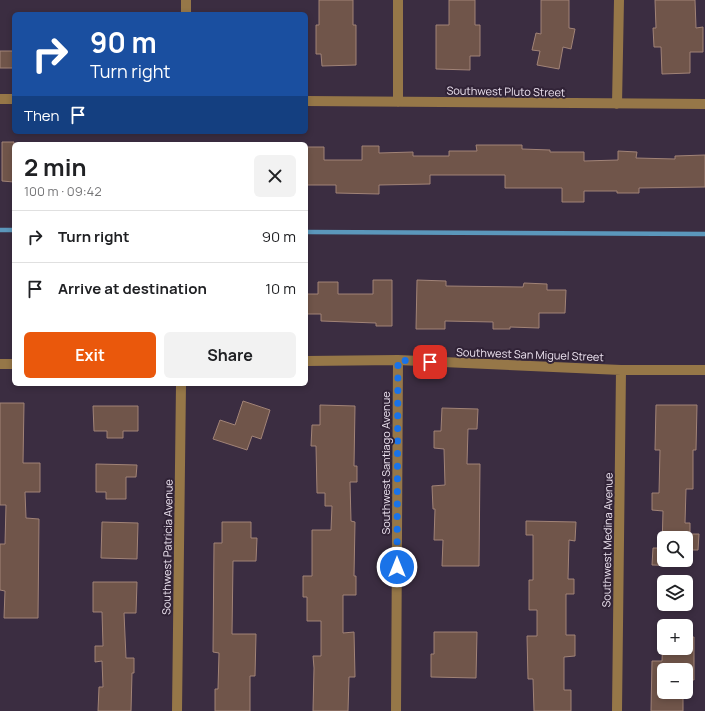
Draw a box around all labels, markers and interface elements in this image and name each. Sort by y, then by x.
text: 90 m [90,23,157,61]
icon: right [24,28,76,80]
text: Turn right [90,59,171,83]
street label: Southwest Pluto Street [447,82,565,100]
icon: arrive [67,104,89,126]
text: Then [24,105,59,126]
text: 2 min [24,150,86,183]
button: close [254,155,296,197]
text: 100 m · 09:42 [24,182,102,200]
icon: right [24,226,46,248]
text: Turn right [58,226,129,247]
text: 90 m [262,226,296,247]
icon: arrive [24,278,46,300]
text: Arrive at destination [58,278,207,299]
text: 10 m [265,278,296,299]
button: Exit [24,332,156,378]
button: Share [164,332,296,378]
street label: Southwest San Miguel Street [456,344,604,364]
pin [413,345,447,379]
icon: arrive [419,351,441,373]
street label: Southwest Santiago Avenue [378,391,393,535]
street label: Southwest Medina Avenue [598,472,616,608]
street label: Southwest Patricia Avenue [158,478,176,615]
map controls [657,531,693,699]
button: search [657,531,693,567]
position arrow [376,546,418,588]
button: layers [657,575,693,611]
button: + [657,619,693,655]
button: − [657,663,693,699]

